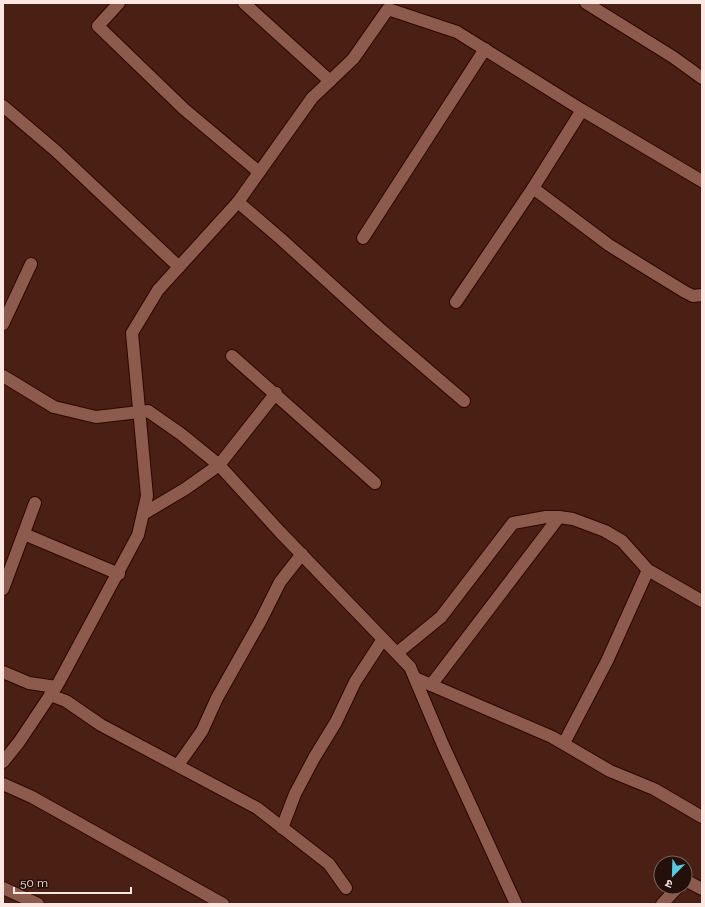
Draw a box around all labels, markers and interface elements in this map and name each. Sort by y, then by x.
north arrow [653,855,693,895]
scale bar [14,869,131,895]
text: 50 m [20,876,48,890]
text: उ [663,876,675,891]

